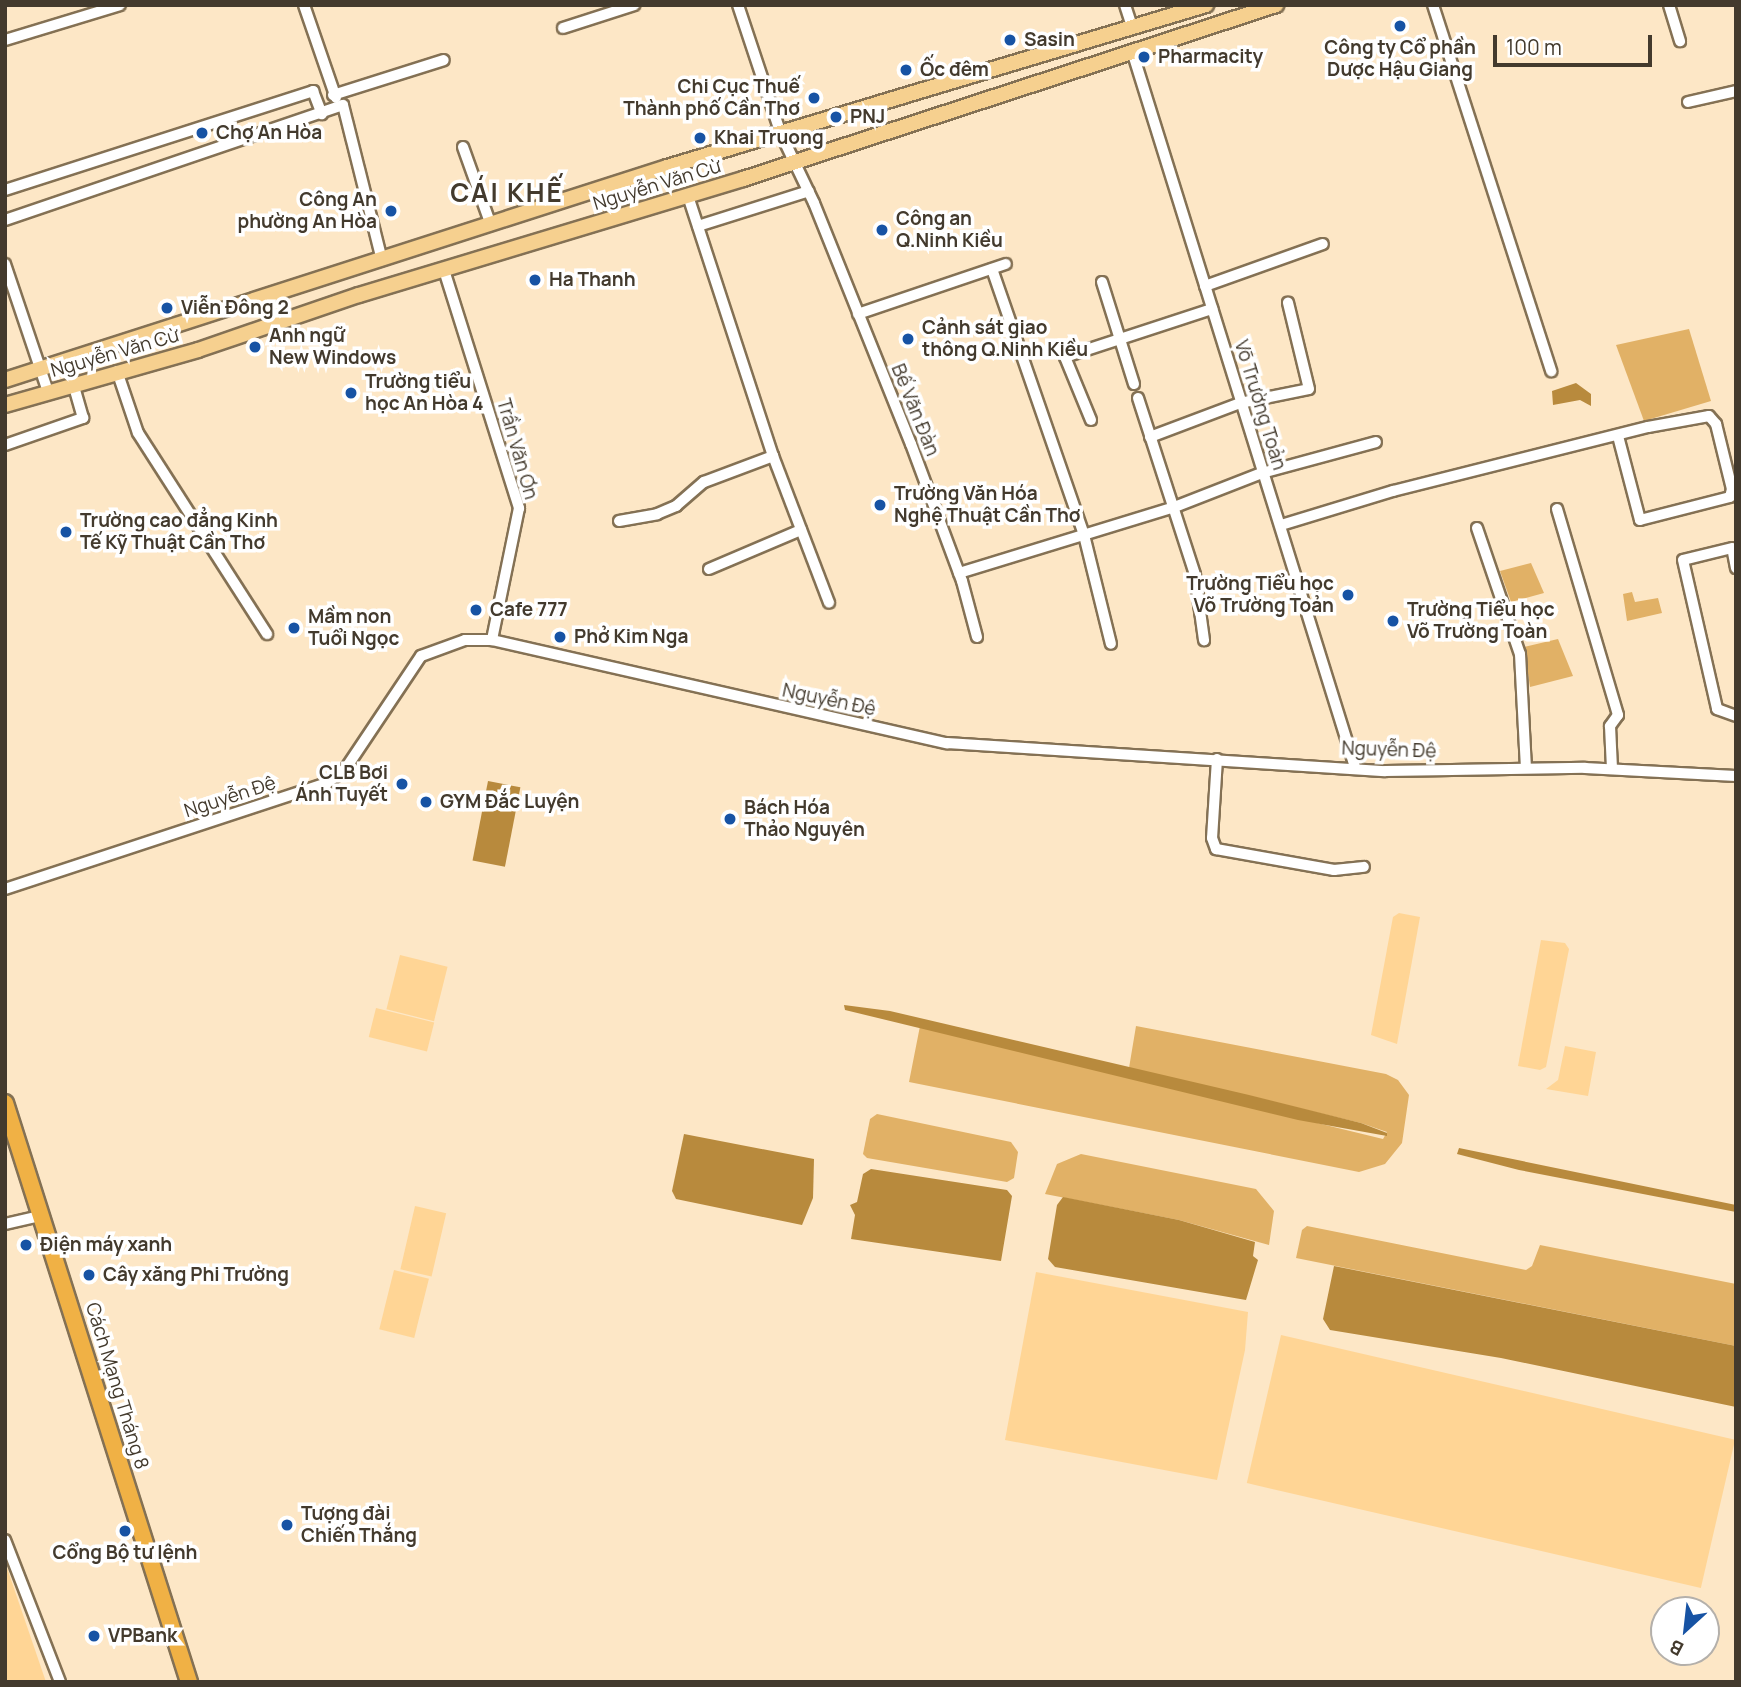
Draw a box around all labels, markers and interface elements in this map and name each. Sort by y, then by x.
marker: Công ty Cổ phần Dược Hậu Giang [1392,18,1408,34]
scale bar [1496,21,1655,65]
place label: Sasin [1024,29,1075,51]
marker: Sasin [1002,32,1018,48]
text: 100 m [1506,33,1562,61]
place label: Công ty Cổ phần Dược Hậu Giang [1324,37,1476,81]
place label: Pharmacity [1158,46,1263,68]
marker: Pharmacity [1136,49,1152,65]
place label: Ốc đêm [920,59,989,81]
marker: Ốc đêm [898,62,914,78]
place label: Chi Cục Thuế Thành phố Cần Thơ [623,76,800,120]
marker: Chi Cục Thuế Thành phố Cần Thơ [806,90,822,106]
place label: PNJ [850,106,885,128]
marker: PNJ [828,109,844,125]
place label: Chợ An Hòa [216,122,322,144]
marker: Chợ An Hòa [194,125,210,141]
place label: Khai Truong [714,127,824,149]
marker: Khai Truong [692,130,708,146]
street label: Nguyễn Văn Cừ [590,155,724,215]
district label: CÁI KHẾ [451,177,563,209]
place label: Công An phường An Hòa [237,189,377,233]
marker: Công An phường An Hòa [383,203,399,219]
place label: Công an Q.Ninh Kiều [896,208,1003,252]
marker: Công an Q.Ninh Kiều [874,222,890,238]
place label: Ha Thanh [549,269,636,291]
marker: Ha Thanh [527,272,543,288]
place label: Viễn Đông 2 [181,297,289,319]
marker: Viễn Đông 2 [159,300,175,316]
place label: Cảnh sát giao thông Q.Ninh Kiều [922,317,1088,361]
street label: Nguyễn Văn Cừ [48,324,182,382]
place label: Anh ngữ New Windows [269,325,396,369]
marker: Cảnh sát giao thông Q.Ninh Kiều [900,331,916,347]
street label: Võ Trường Toản [1229,337,1291,473]
marker: Anh ngữ New Windows [247,339,263,355]
street label: Bế Văn Đàn [886,361,944,459]
place label: Trường tiểu học An Hòa 4 [365,371,484,415]
marker: Trường tiểu học An Hòa 4 [343,385,359,401]
street label: Trần Văn Ơn [492,396,542,502]
place label: Trường Văn Hóa Nghệ Thuật Cần Thơ [894,483,1081,527]
marker: Trường Văn Hóa Nghệ Thuật Cần Thơ [872,497,888,513]
place label: Trường cao đẳng Kinh Tế Kỹ Thuật Cần Thơ [80,510,278,554]
marker: Trường cao đẳng Kinh Tế Kỹ Thuật Cần Thơ [58,524,74,540]
place label: Trường Tiểu học Võ Trường Toản [1186,573,1334,617]
marker: Trường Tiểu học Võ Trường Toản [1340,587,1356,603]
place label: Cafe 777 [490,599,568,621]
place label: Trường Tiểu học Võ Trường Toàn [1407,599,1555,643]
marker: Cafe 777 [468,602,484,618]
place label: Mầm non Tuổi Ngọc [308,606,399,650]
marker: Trường Tiểu học Võ Trường Toàn [1385,613,1401,629]
marker: Mầm non Tuổi Ngọc [286,620,302,636]
place label: Phở Kim Nga [574,626,688,648]
marker: Phở Kim Nga [552,629,568,645]
street label: Nguyễn Đệ [780,679,878,721]
street label: Nguyễn Đệ [1341,737,1437,763]
place label: CLB Bơi Ánh Tuyết [295,762,388,806]
street label: Nguyễn Đệ [181,772,279,822]
marker: CLB Bơi Ánh Tuyết [394,776,410,792]
place label: GYM Đắc Luyện [440,791,579,813]
marker: GYM Đắc Luyện [418,794,434,810]
place label: Bách Hóa Thảo Nguyên [744,797,865,841]
marker: Bách Hóa Thảo Nguyên [722,811,738,827]
place label: Điện máy xanh [40,1234,172,1256]
marker: Điện máy xanh [18,1237,34,1253]
place label: Cây xăng Phi Trường [103,1264,289,1286]
marker: Cây xăng Phi Trường [81,1267,97,1283]
street label: Cách Mạng Tháng 8 [81,1300,153,1472]
place label: Tượng đài Chiến Thắng [301,1503,417,1547]
marker: Tượng đài Chiến Thắng [279,1517,295,1533]
marker: Cổng Bộ tư lệnh [117,1523,133,1539]
place label: Cổng Bộ tư lệnh [53,1542,197,1564]
north arrow [1650,1596,1720,1666]
place label: VPBank [108,1625,177,1647]
marker: VPBank [86,1628,102,1644]
text: B [1665,1634,1688,1662]

